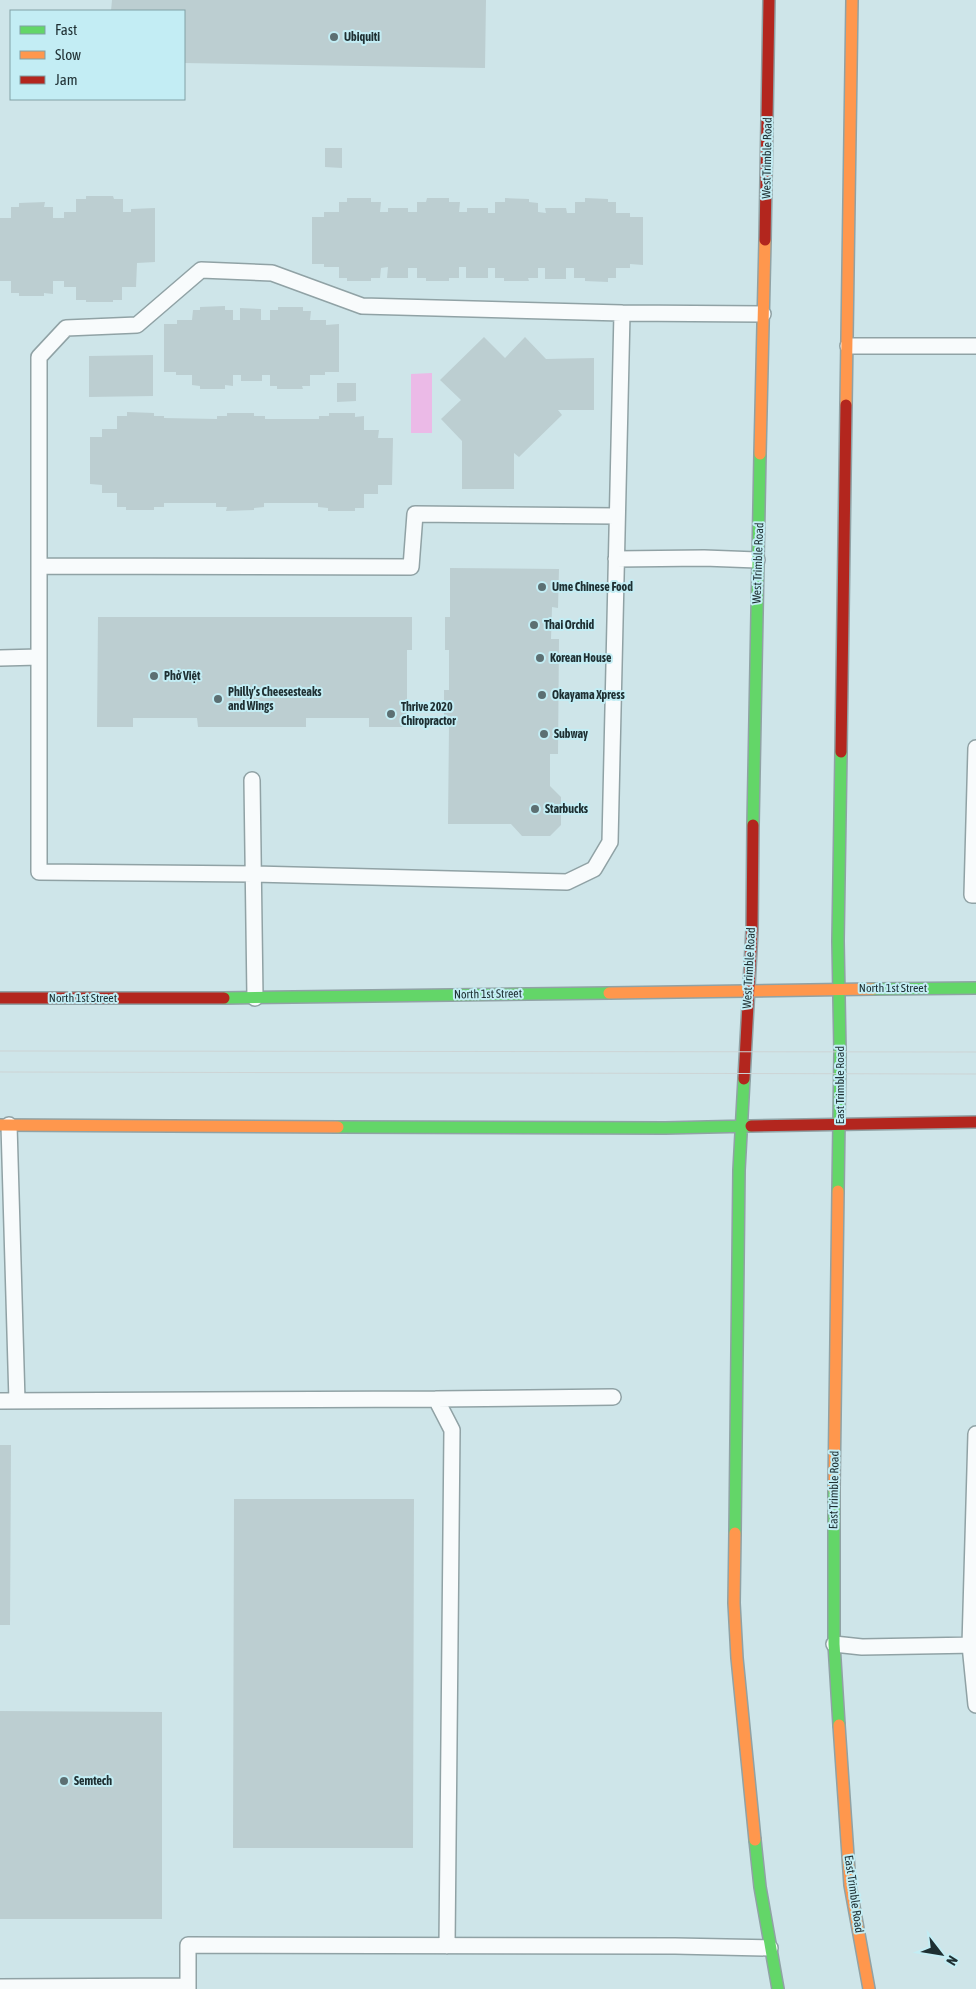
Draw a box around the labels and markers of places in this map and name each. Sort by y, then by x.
place label: Ubiquiti [344,30,380,44]
marker: Ubiquiti [328,31,340,43]
place label: Ume Chinese Food [552,580,633,594]
marker: Ume Chinese Food [536,581,548,593]
place label: Thai Orchid [544,618,594,632]
marker: Thai Orchid [528,619,540,631]
place label: Korean House [550,651,612,665]
marker: Korean House [534,652,546,664]
place label: Phở Việt [164,669,201,683]
marker: Phở Việt [148,670,160,682]
place label: Philly’s Cheesesteaks and Wings [228,685,322,713]
place label: Okayama Xpress [552,688,625,702]
marker: Okayama Xpress [536,689,548,701]
marker: Philly’s Cheesesteaks and Wings [212,693,224,705]
place label: Thrive 2020 Chiropractor [401,700,456,728]
marker: Thrive 2020 Chiropractor [385,708,397,720]
place label: Subway [554,727,588,741]
marker: Subway [538,728,550,740]
place label: Starbucks [545,802,589,816]
marker: Starbucks [529,803,541,815]
place label: Semtech [74,1774,112,1788]
marker: Semtech [58,1775,70,1787]

